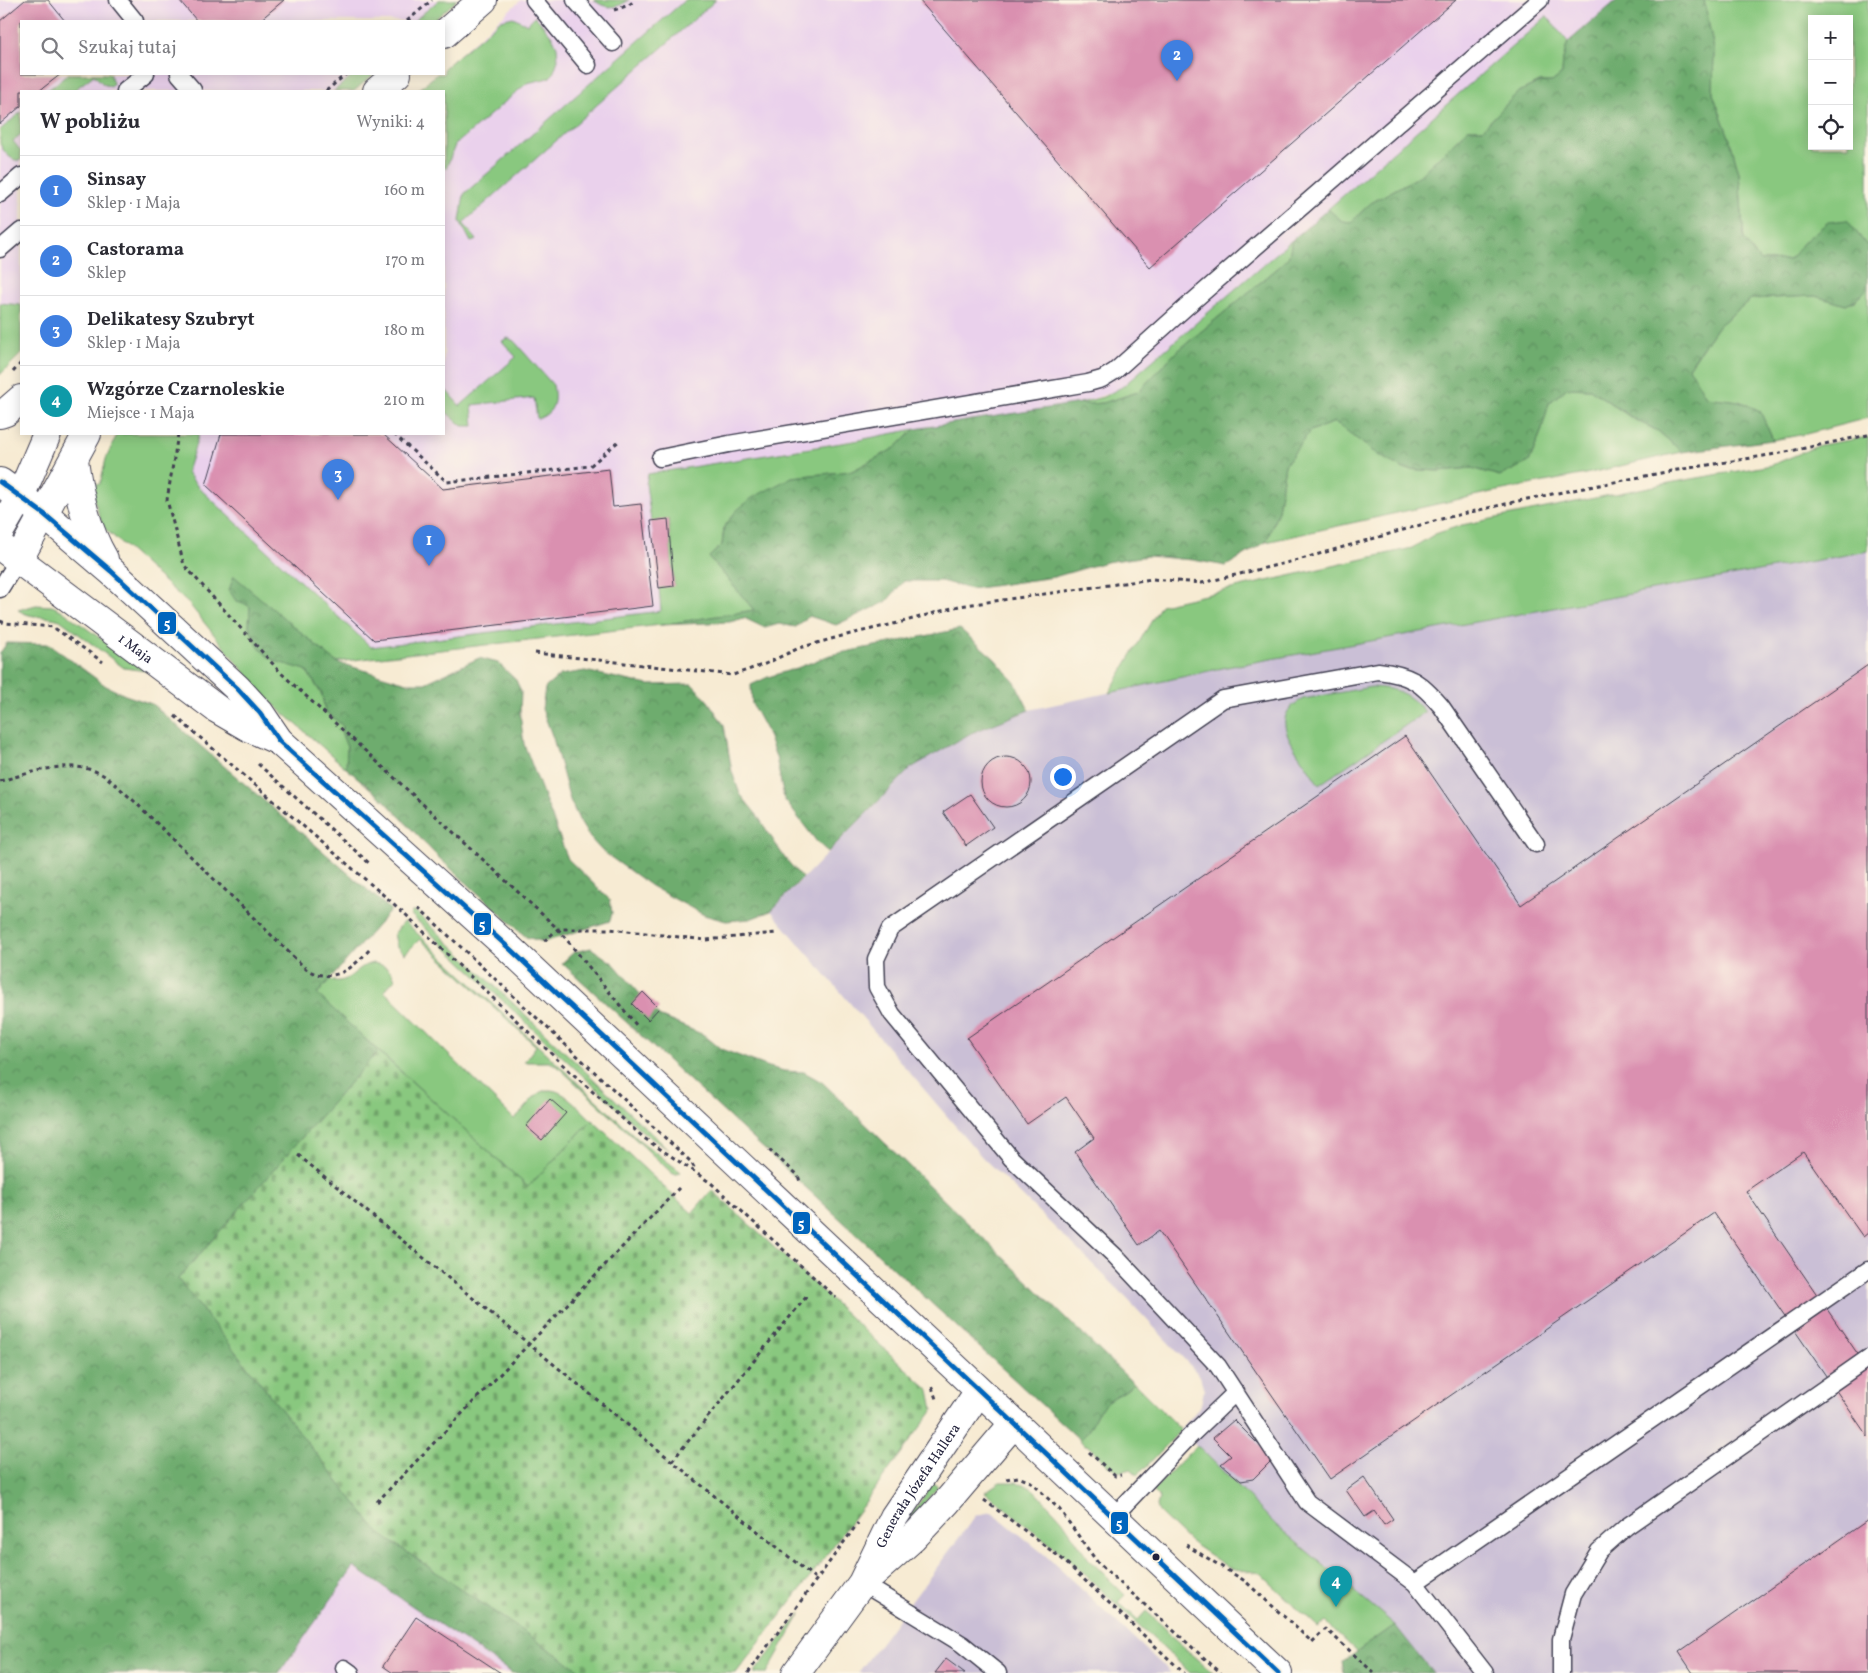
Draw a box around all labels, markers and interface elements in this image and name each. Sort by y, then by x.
map controls [1808,15,1853,150]
button: + [1808,15,1853,60]
search box [20,20,445,75]
icon: search [38,34,66,62]
text: Szukaj tutaj [78,35,177,61]
pin: 2 [1161,40,1193,81]
button: − [1808,60,1853,105]
button: locate [1808,105,1853,150]
text: W pobliżu [40,108,140,137]
text: Wyniki: 4 [357,112,425,134]
text: Sinsay [87,167,146,193]
text: 1 [53,180,59,202]
text: 160 m [384,180,425,202]
text: Sklep · 1 Maja [87,193,180,215]
text: Castorama [87,237,184,263]
text: 2 [52,250,60,272]
text: 170 m [385,250,425,272]
text: Sklep [87,263,126,285]
text: Delikatesy Szubryt [87,307,255,333]
text: 3 [52,320,60,342]
text: 180 m [384,320,425,342]
text: Sklep · 1 Maja [87,333,180,355]
text: Wzgórze Czarnoleskie [87,377,285,403]
text: 4 [51,390,61,412]
text: 210 m [383,390,425,412]
text: Miejsce · 1 Maja [87,403,195,425]
pin: 3 [322,459,354,500]
pin: 1 [413,525,445,566]
line badge: 5 [157,611,177,635]
text: 5 [164,615,171,634]
street label: 1 Maja [114,630,156,669]
your location [1050,764,1076,790]
line badge: 5 [473,912,492,936]
text: 5 [479,916,486,935]
line badge: 5 [792,1211,811,1235]
text: 5 [798,1215,805,1234]
street label: Generała Józefa Hallera [872,1420,965,1552]
line badge: 5 [1110,1511,1129,1535]
text: 5 [1116,1515,1123,1534]
unlabelled marker [1151,1552,1161,1562]
pin: 4 [1320,1566,1352,1607]

